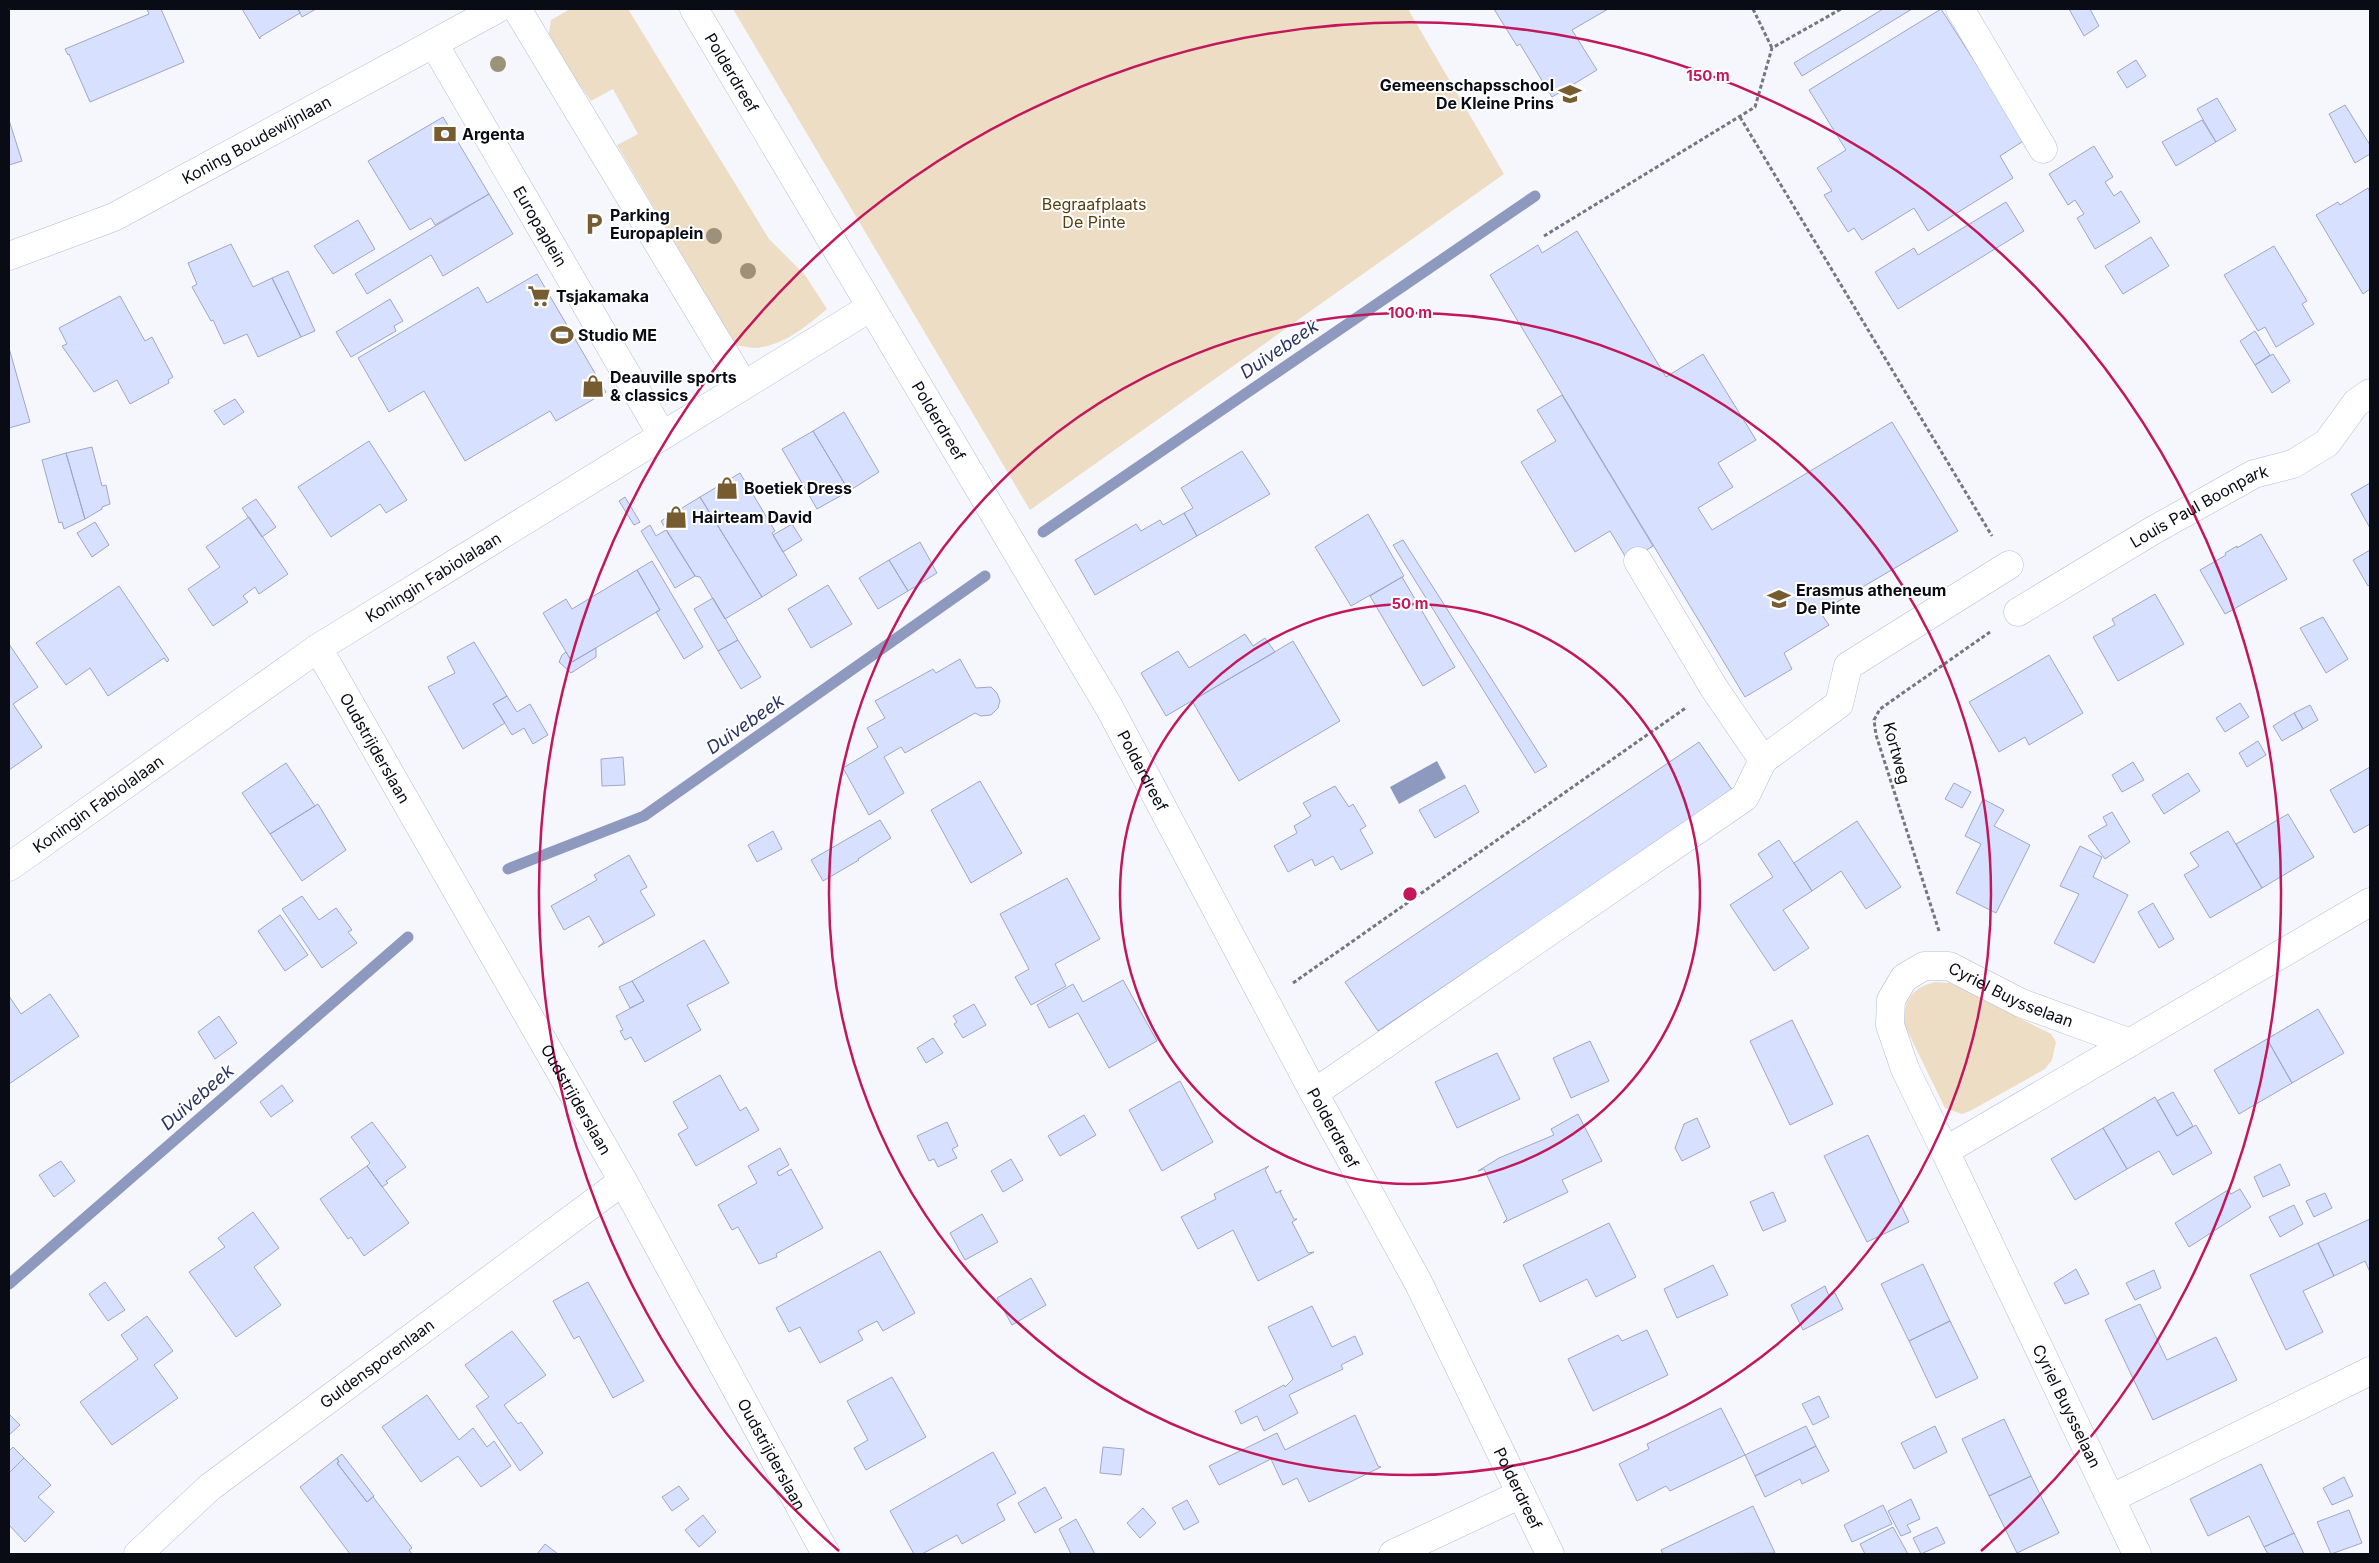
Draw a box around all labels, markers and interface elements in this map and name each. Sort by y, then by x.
street label: Polderdreef [701,29,763,116]
text: 150 m [1686,66,1730,85]
place label: Gemeenschapsschool De Kleine Prins [1380,75,1554,113]
school or university icon: Gemeenschapsschool De Kleine Prins [1557,81,1583,107]
street label: Koning Boudewijnlaan [178,91,334,188]
bank icon: Argenta [432,121,458,147]
place label: Argenta [462,124,525,144]
street label: Europaplein [509,182,572,270]
park label: Begraafplaats De Pinte [1042,194,1146,232]
place label: Parking Europaplein [610,205,703,243]
parking icon: Parking Europaplein [581,211,607,237]
supermarket icon: Tsjakamaka [526,283,552,309]
place label: Tsjakamaka [556,286,649,306]
text: 100 m [1388,303,1432,322]
water label: Duivebeek [1236,315,1323,383]
sports icon: Studio ME [549,322,575,348]
place label: Studio ME [578,325,657,345]
place label: Deauville sports & classics [610,367,737,405]
shop icon: Deauville sports & classics [580,373,606,399]
street label: Polderdreef [908,378,970,464]
street label: Louis Paul Boonpark [2126,461,2270,552]
shop icon: Boetiek Dress [714,475,740,501]
place label: Boetiek Dress [744,478,852,498]
shop icon: Hairteam David [663,504,689,530]
place label: Hairteam David [692,507,812,527]
street label: Koningin Fabiolalaan [362,528,505,626]
place label: Erasmus atheneum De Pinte [1796,580,1946,618]
school or university icon: Erasmus atheneum De Pinte [1766,586,1792,612]
text: 50 m [1392,594,1428,613]
street label: Oudstrijderslaan [336,689,415,807]
water label: Duivebeek [702,689,789,758]
street label: Kortweg [1879,720,1915,786]
street label: Polderdreef [1113,727,1172,814]
street label: Koningin Fabiolalaan [29,751,167,857]
centre of rings [1401,885,1419,903]
street label: Cyriel Buysselaan [1945,958,2076,1031]
street label: Oudstrijderslaan [537,1040,616,1158]
water label: Duivebeek [156,1059,239,1134]
street label: Polderdreef [1303,1084,1363,1172]
street label: Guldensporenlaan [316,1314,438,1412]
street label: Cyriel Buysselaan [2028,1341,2106,1471]
street label: Oudstrijderslaan [733,1395,810,1513]
street label: Polderdreef [1490,1444,1546,1532]

